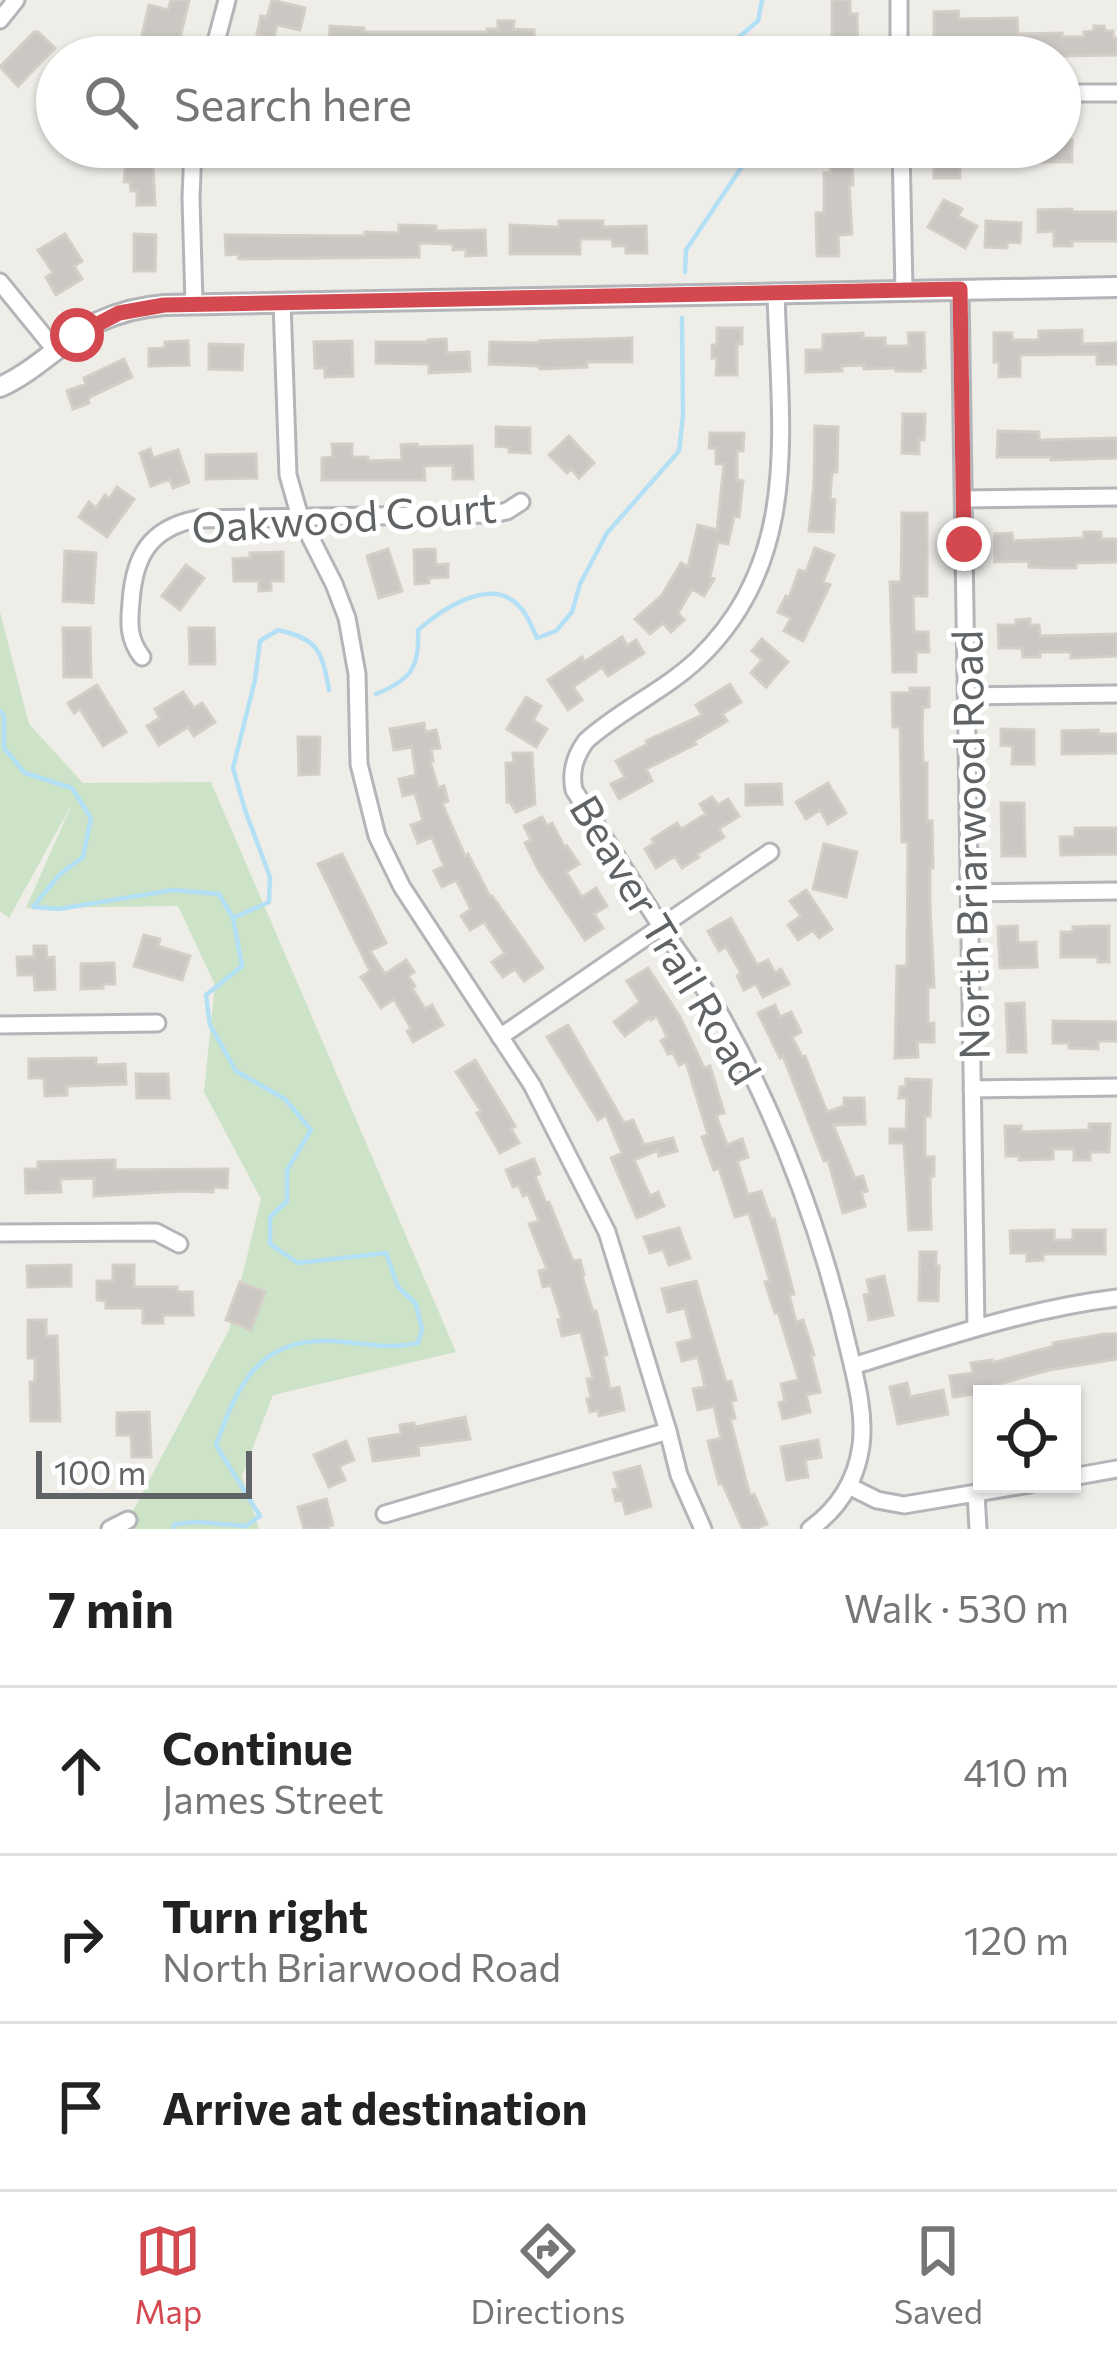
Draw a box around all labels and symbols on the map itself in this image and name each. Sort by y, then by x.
route start [50,308,104,362]
street label: Oakwood Court [190,479,498,553]
route end [937,517,991,571]
street label: North Briarwood Road [939,630,999,1060]
street label: Beaver Trail Road [560,785,774,1093]
scale bar [36,1445,252,1498]

